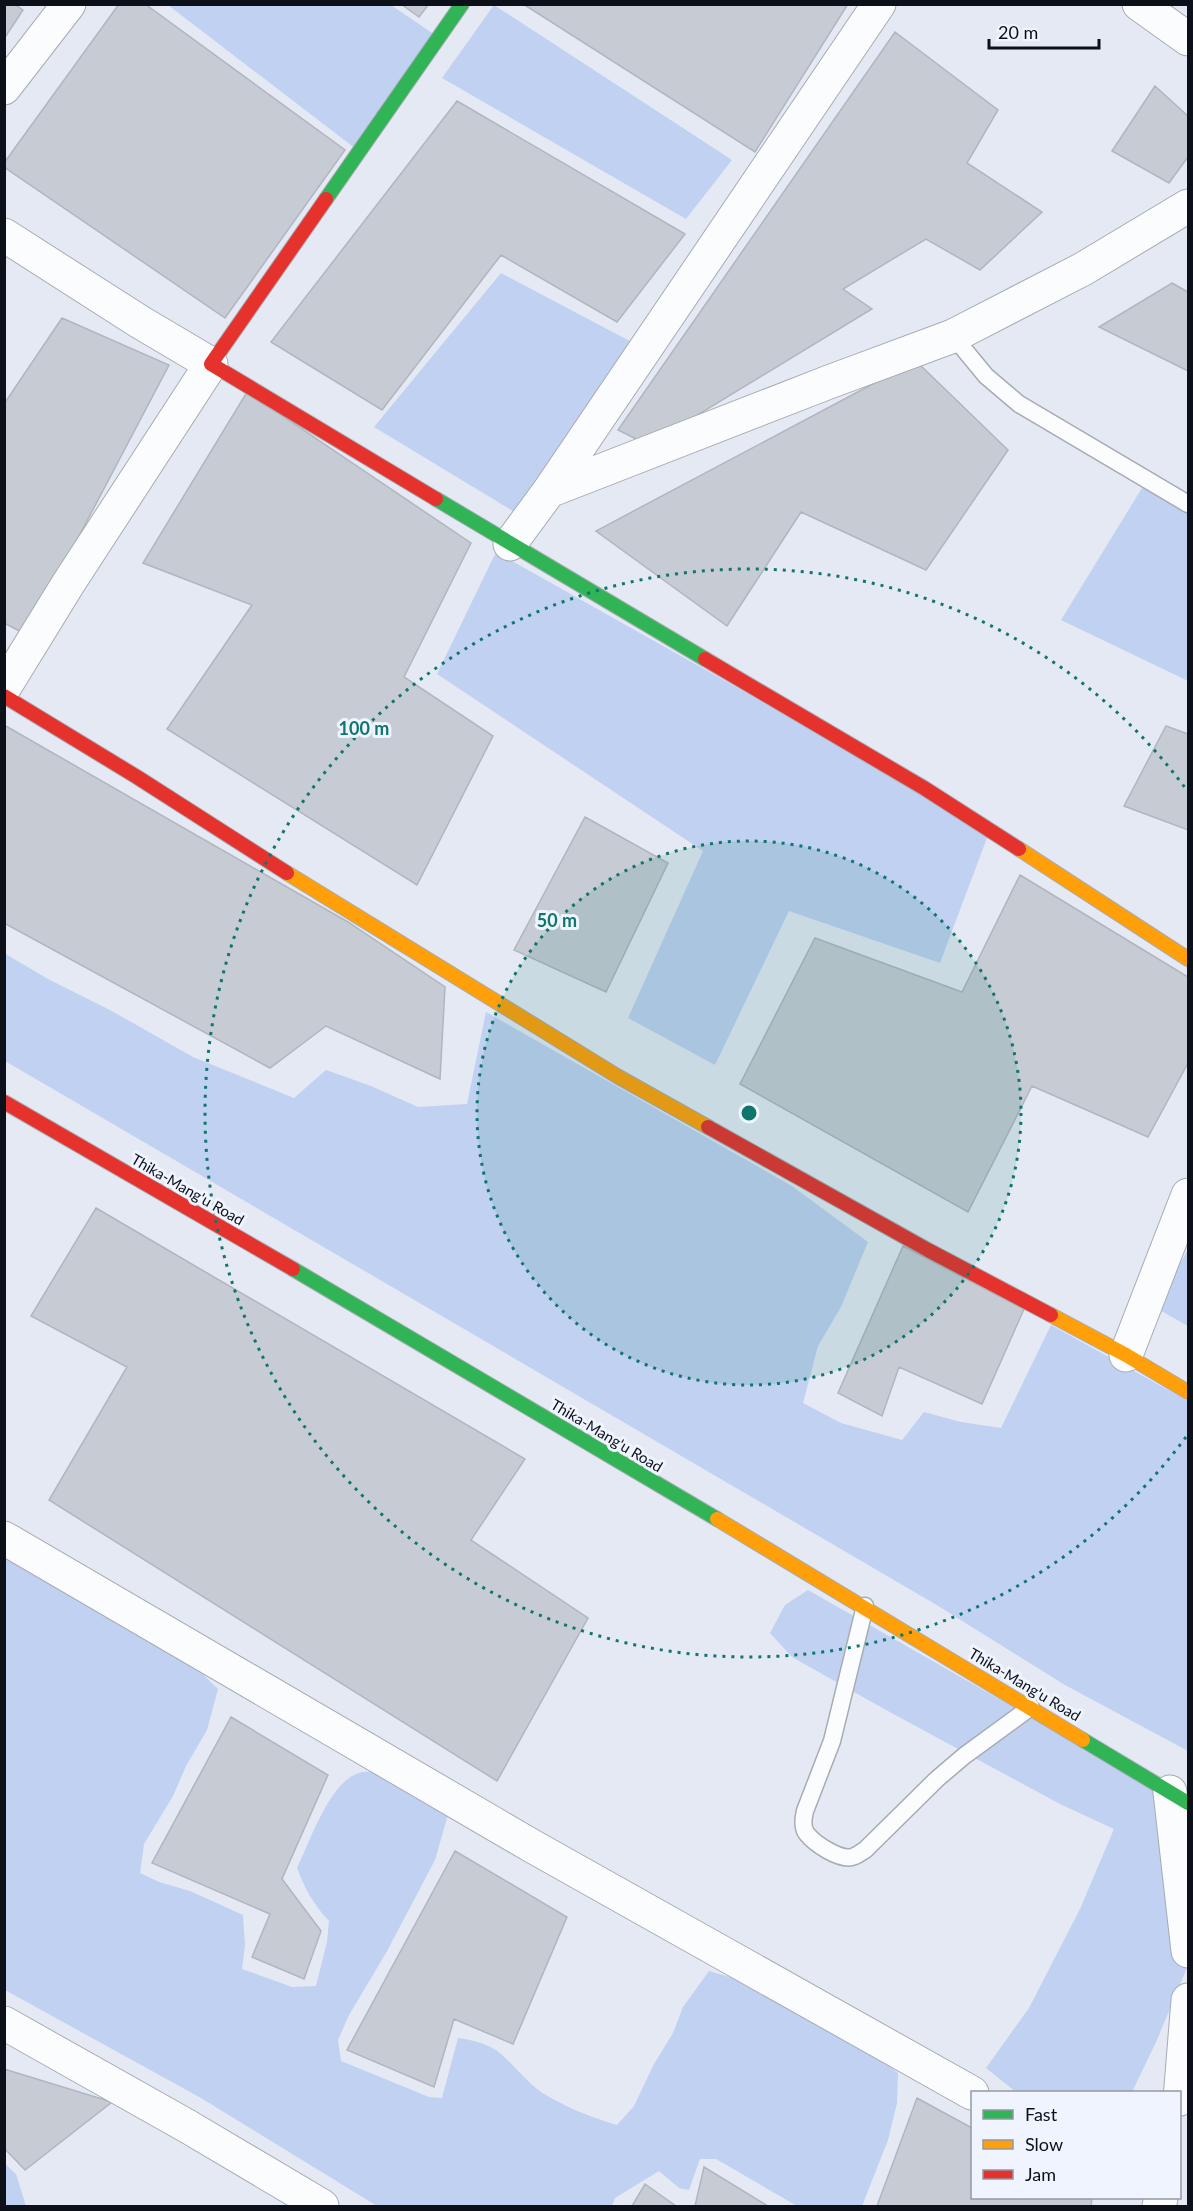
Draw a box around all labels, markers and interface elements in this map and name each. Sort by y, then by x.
scale bar [989,12,1098,50]
text: 20 m [998,21,1038,43]
text: 100 m [339,717,389,739]
text: 50 m [537,909,577,931]
centre of rings [739,1103,759,1123]
street label: Thika-Mang'u Road [128,1149,248,1229]
street label: Thika-Mang'u Road [548,1395,666,1475]
street label: Thika-Mang'u Road [966,1644,1084,1724]
legend [971,2091,1181,2199]
text: Fast [1025,2103,1058,2125]
text: Slow [1025,2133,1063,2155]
text: Jam [1025,2163,1056,2185]

